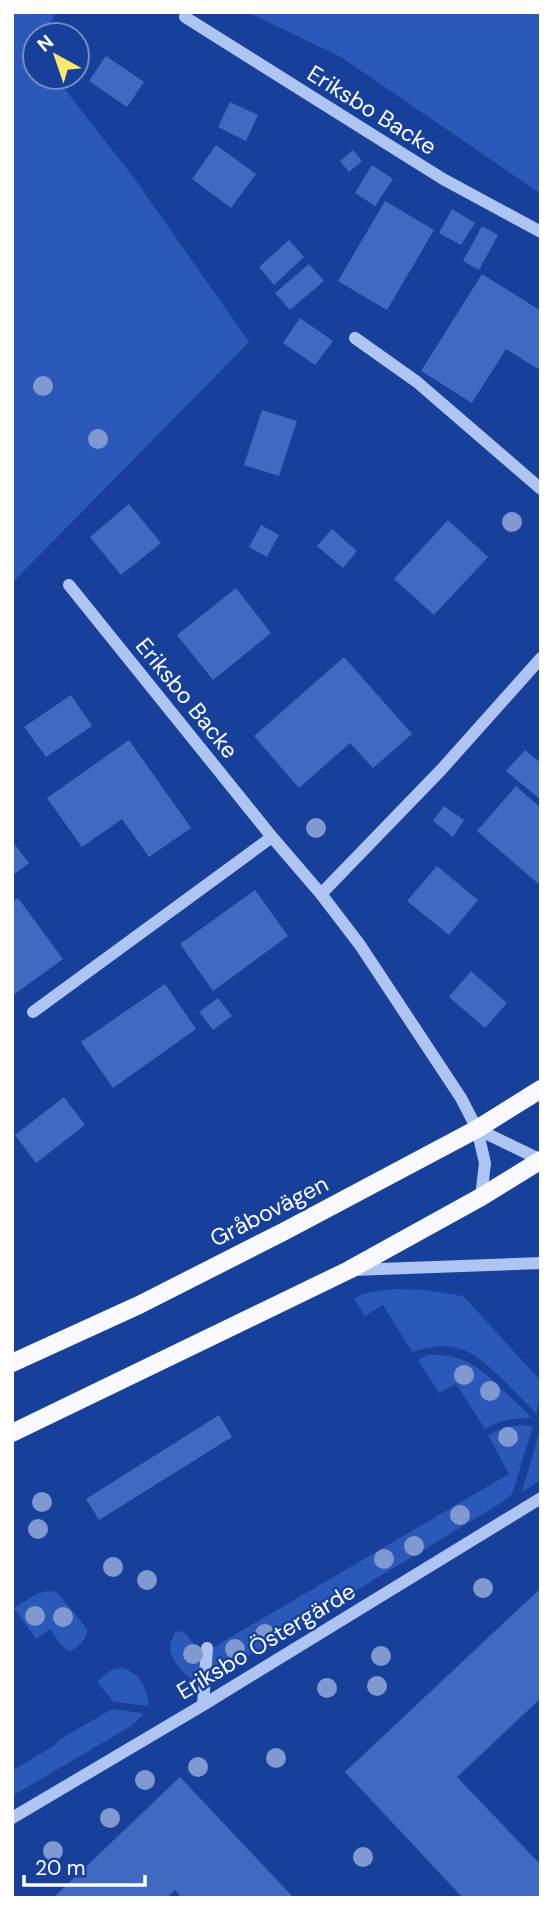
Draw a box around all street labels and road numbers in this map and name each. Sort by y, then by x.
street label: Eriksbo Backe [302,58,442,162]
street label: Eriksbo Backe [129,631,245,765]
street label: Gråbovägen [205,1168,333,1254]
street label: Eriksbo Östergärde [171,1576,361,1706]

